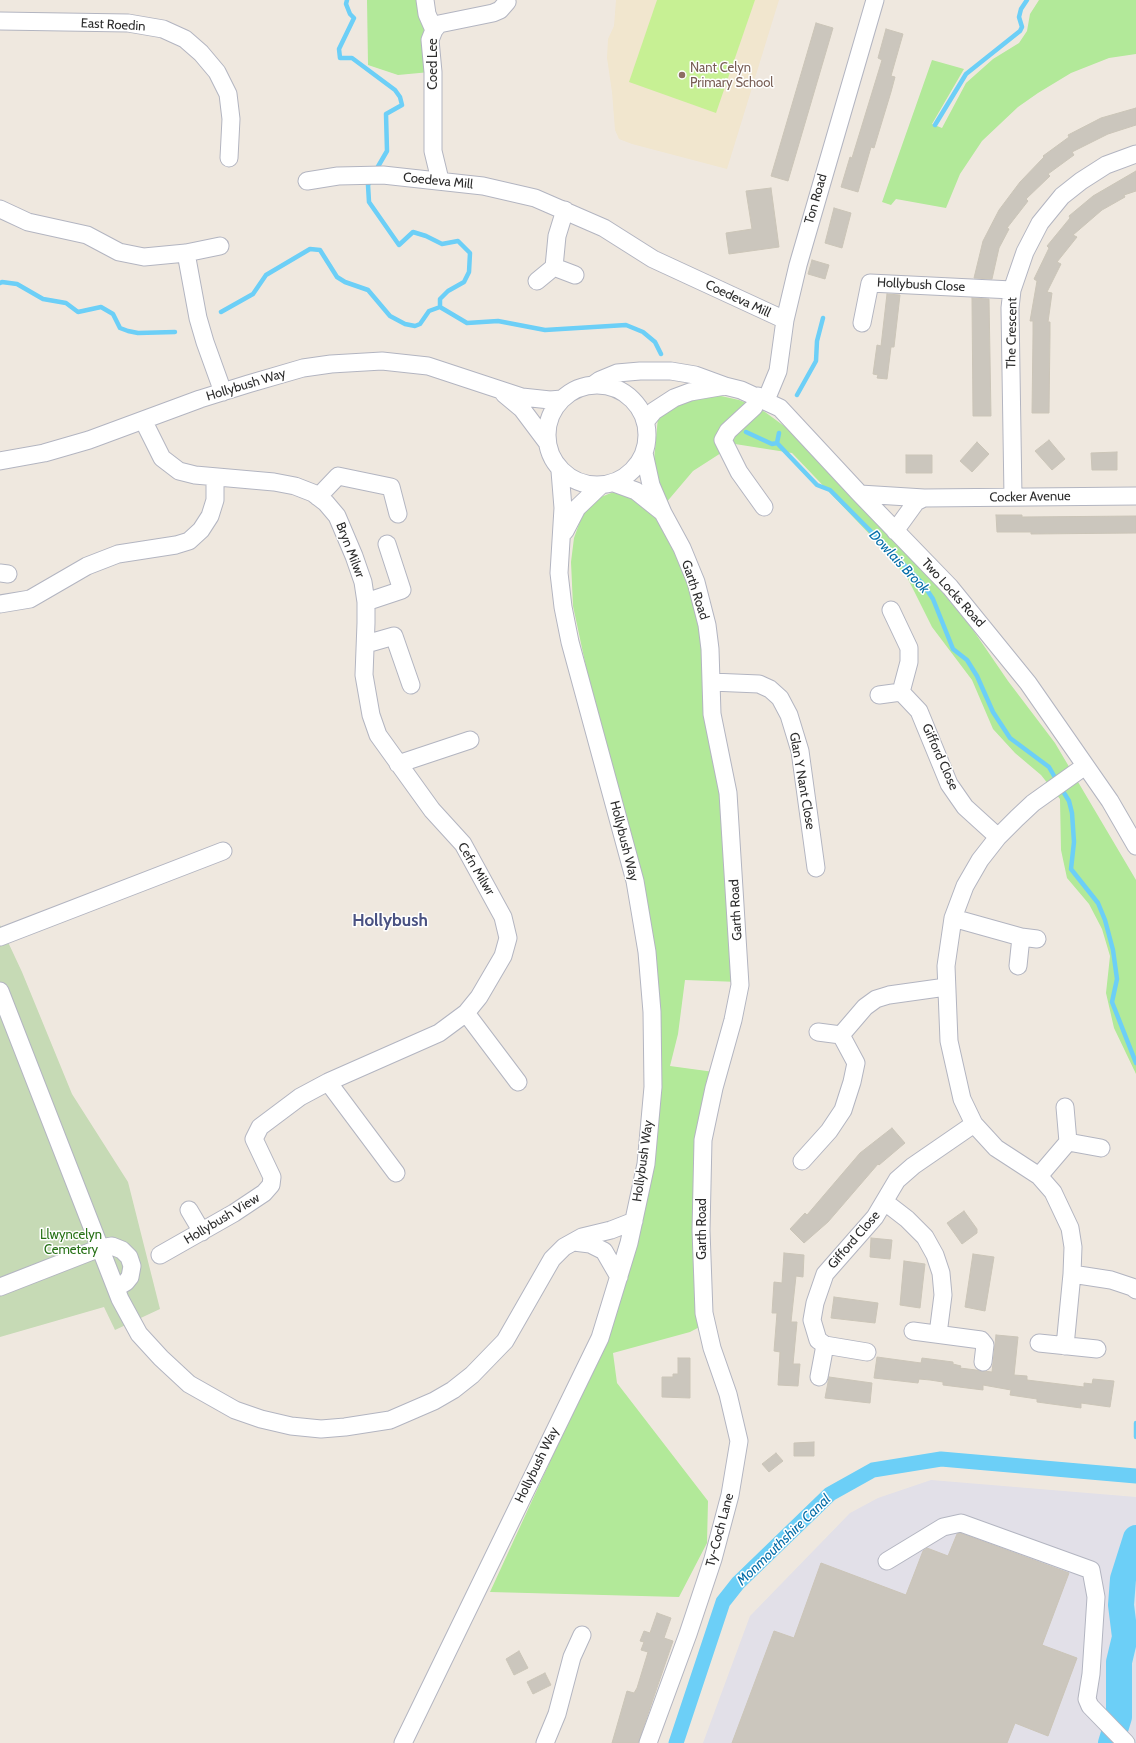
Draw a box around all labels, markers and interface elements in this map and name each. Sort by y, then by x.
street label: East Roedin [80,16,146,34]
street label: Coed Lee [425,38,441,90]
place label: Nant Celyn Primary School [690,60,773,91]
marker: Nant Celyn Primary School [677,70,687,80]
street label: Coedeva Mill [402,170,474,192]
street label: Ton Road [801,172,831,226]
street label: Hollybush Close [876,275,966,295]
street label: Coedeva Mill [703,277,773,321]
street label: The Crescent [1004,297,1020,369]
street label: Hollybush Way [204,365,288,405]
street label: Cocker Avenue [989,488,1071,506]
street label: Bryn Milwr [332,520,368,580]
water label: Dowlais Brook [865,527,933,597]
street label: Two Locks Road [918,555,988,631]
street label: Garth Road [678,558,712,622]
street label: Gifford Close [918,721,962,793]
street label: Glan Y Nant Close [786,731,818,831]
street label: Hollybush Way [606,799,642,883]
street label: Cefn Milwr [454,840,498,898]
street label: Garth Road [727,879,745,941]
district label: Hollybush [352,911,428,931]
street label: Hollybush Way [630,1119,656,1203]
street label: Hollybush View [181,1190,263,1248]
street label: Garth Road [694,1198,710,1260]
street label: Gifford Close [825,1208,883,1272]
park label: Llwyncelyn Cemetery [40,1227,102,1258]
street label: Hollybush Way [512,1425,562,1505]
water label: Monmouthshire Canal [734,1491,834,1589]
street label: Ty-Coch Lane [703,1492,737,1568]

